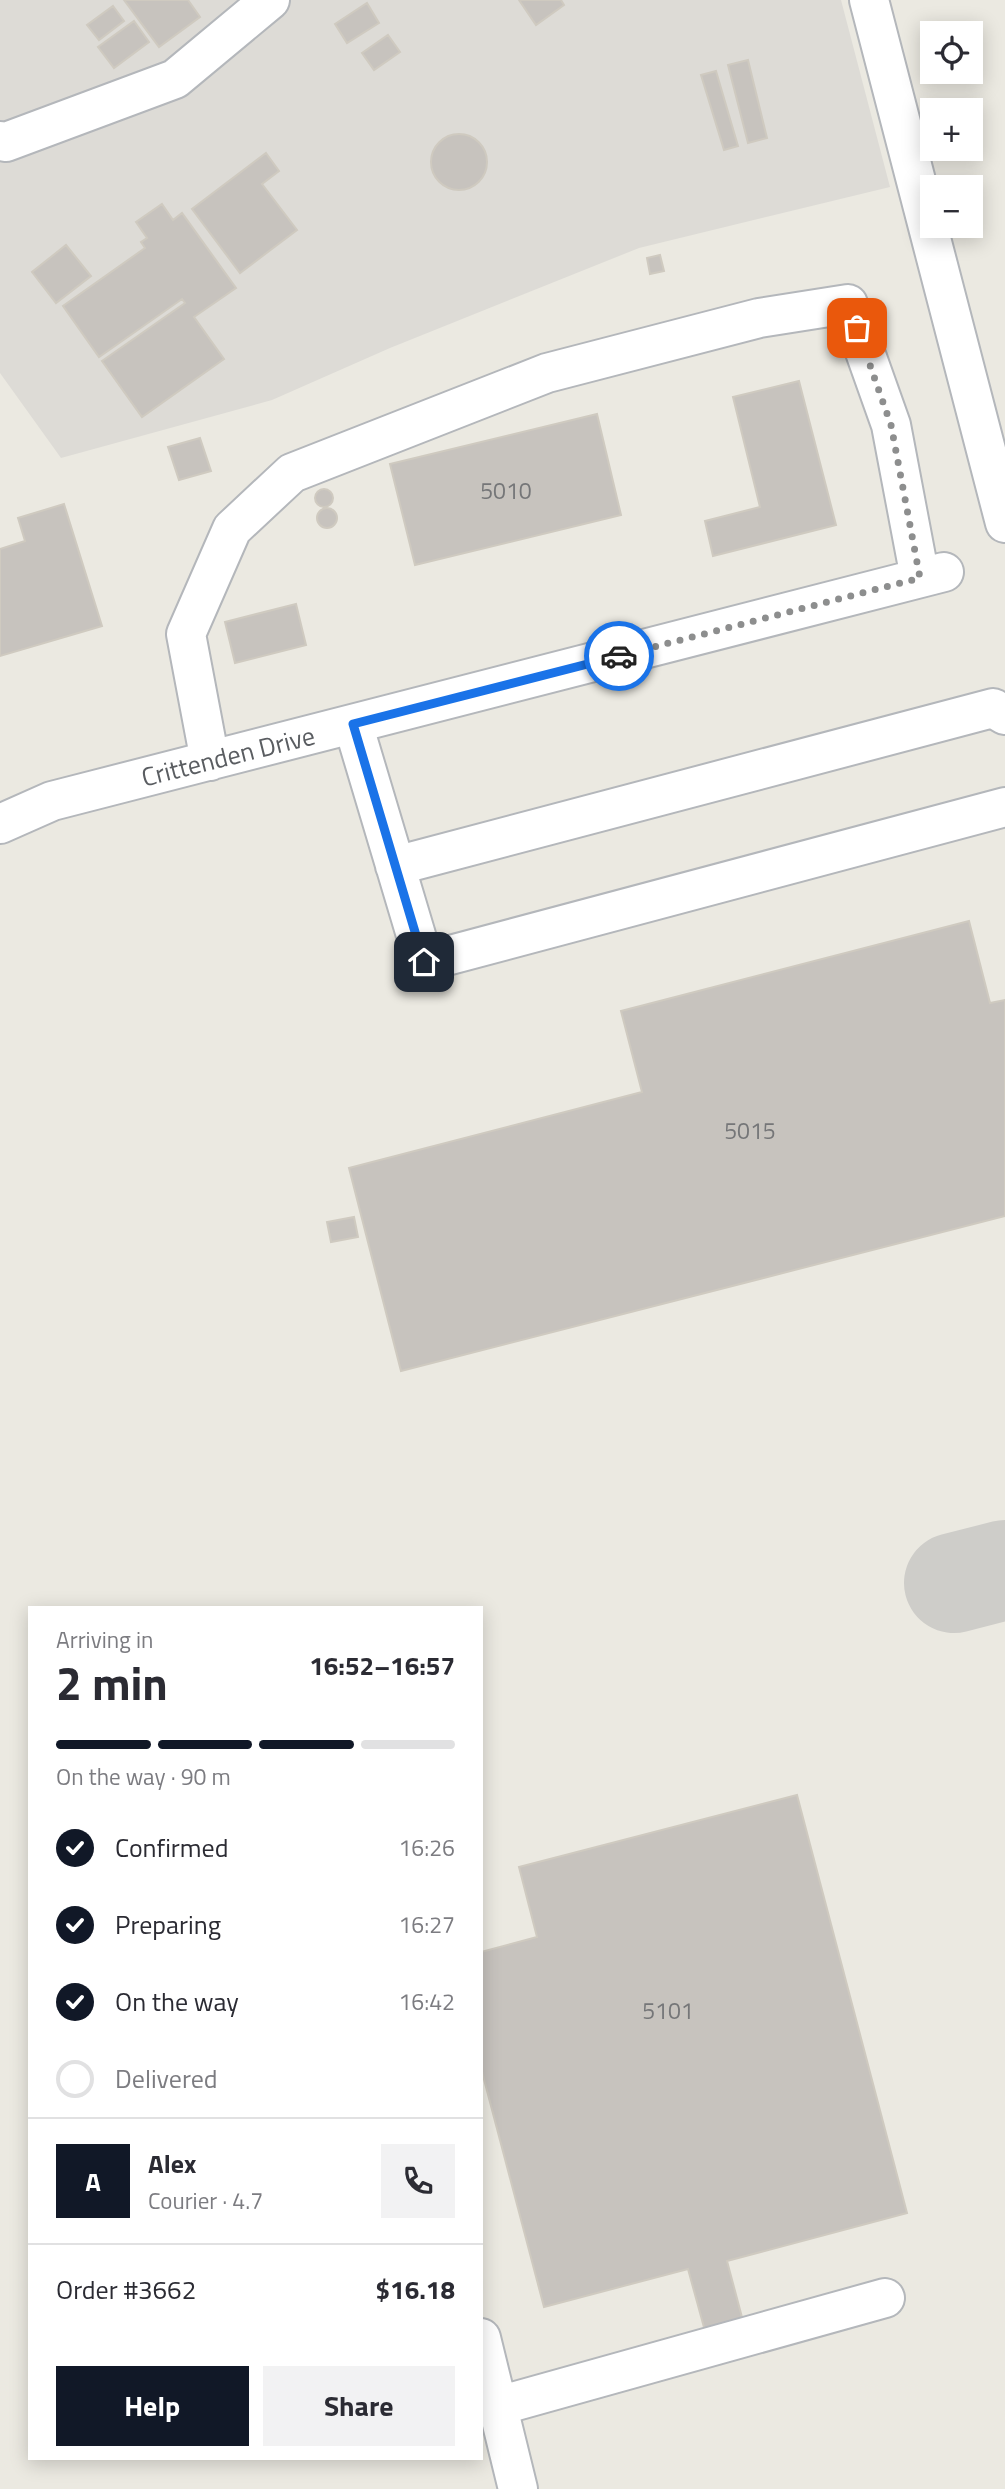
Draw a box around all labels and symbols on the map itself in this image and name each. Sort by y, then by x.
pin [827,298,887,358]
house number: 5010 [480,473,532,508]
courier [584,621,654,691]
street label: Crittenden Drive [137,716,319,796]
pin [394,932,454,992]
house number: 5015 [724,1113,776,1148]
house number: 5101 [642,1993,694,2028]

